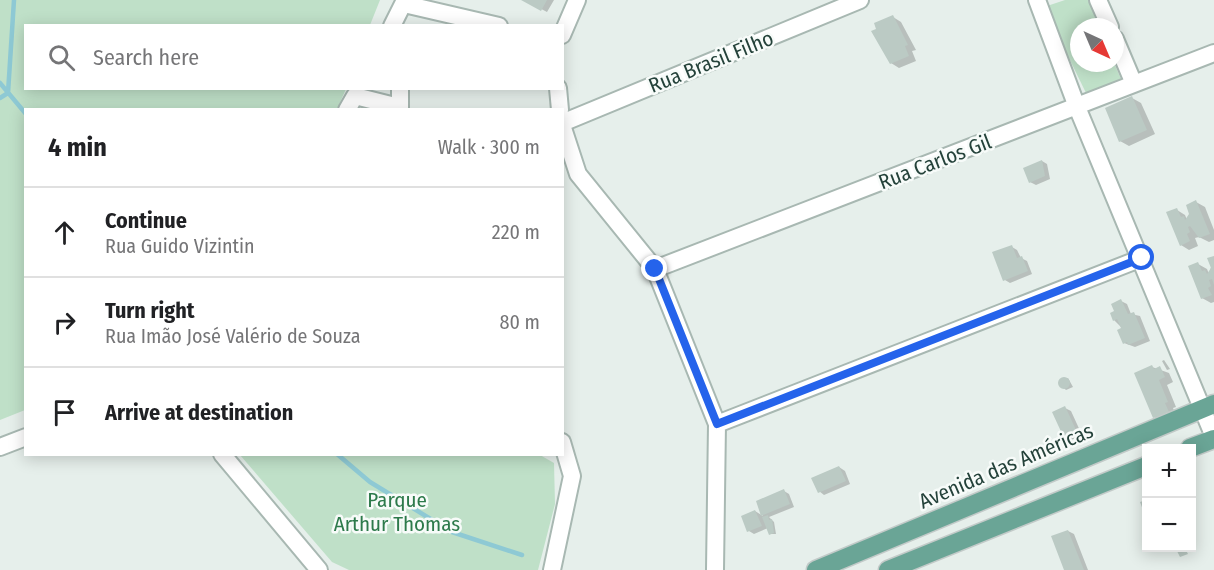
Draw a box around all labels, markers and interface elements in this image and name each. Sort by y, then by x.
north arrow [1070,18,1124,72]
search box [24,24,564,90]
street label: Rua Brasil Filho [645,25,777,99]
icon: search [45,41,78,74]
text: Search here [93,44,199,71]
street label: Rua Carlos Gil [875,128,996,195]
text: 4 min [48,132,107,163]
text: Walk · 300 m [438,135,540,159]
text: Continue [105,207,187,234]
icon: ahead [48,216,81,249]
text: 220 m [492,220,540,244]
text: Rua Guido Vizintin [105,234,255,258]
route start [1128,244,1154,270]
route end [641,255,667,281]
text: Turn right [105,297,194,324]
icon: right [48,306,81,339]
text: 80 m [500,310,540,334]
text: Rua Imão José Valério de Souza [105,324,361,348]
icon: arrive [48,396,81,429]
text: Arrive at destination [105,399,293,426]
street label: Avenida das Américas [915,418,1097,514]
map controls [1142,444,1196,552]
button: + [1142,444,1196,498]
park label: Parque Arthur Thomas [334,487,460,537]
button: − [1142,498,1196,552]

